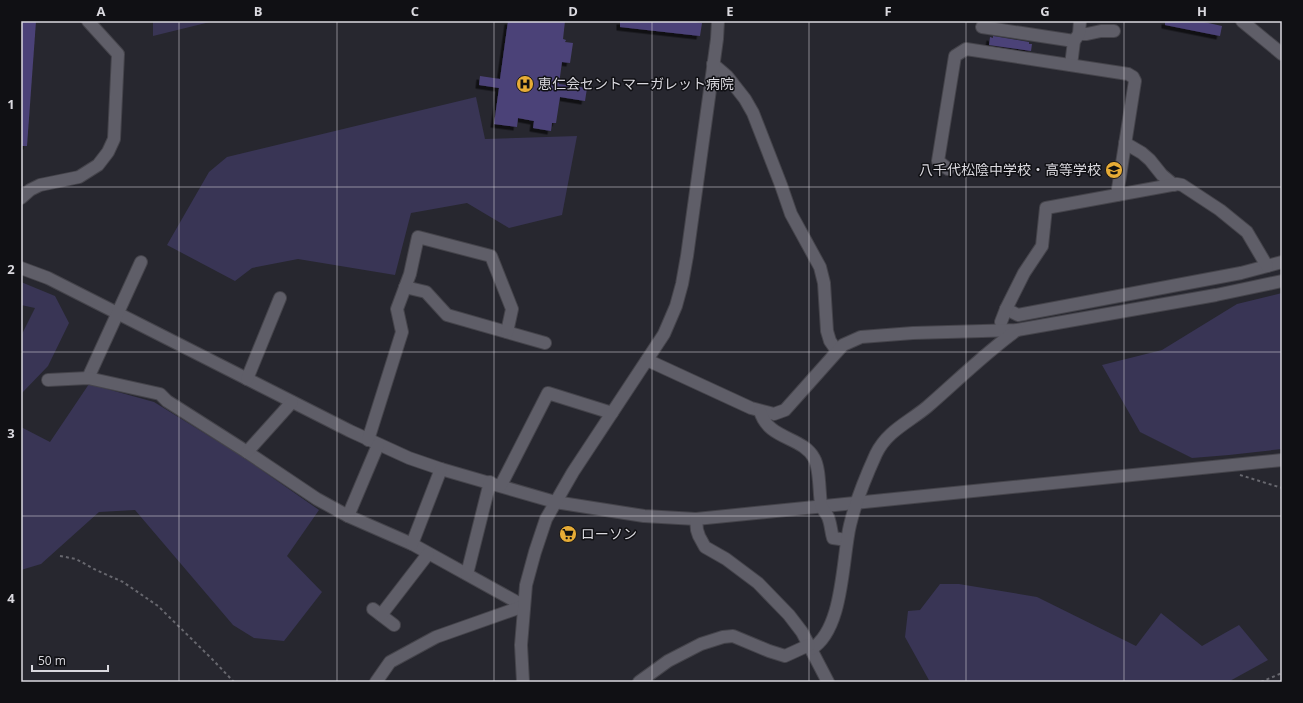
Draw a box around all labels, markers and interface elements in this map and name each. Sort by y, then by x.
text: A [97,2,106,20]
text: B [254,2,263,20]
text: C [411,2,419,20]
text: D [568,2,578,20]
text: E [726,2,734,20]
text: F [884,2,892,20]
text: G [1040,2,1050,20]
text: H [1197,2,1207,20]
hospital icon: 恵仁会セントマーガレット病院 [515,74,535,94]
place label: 恵仁会セントマーガレット病院 [538,74,734,93]
text: 1 [7,95,15,113]
place label: 八千代松陰中学校・高等学校 [919,160,1101,179]
school or university icon: 八千代松陰中学校・高等学校 [1104,160,1124,180]
text: 2 [7,260,15,278]
text: 3 [7,424,15,442]
supermarket icon: ローソン [558,524,578,544]
place label: ローソン [581,524,637,543]
text: 4 [7,589,15,607]
scale bar [32,647,108,673]
text: 50 m [38,652,66,669]

